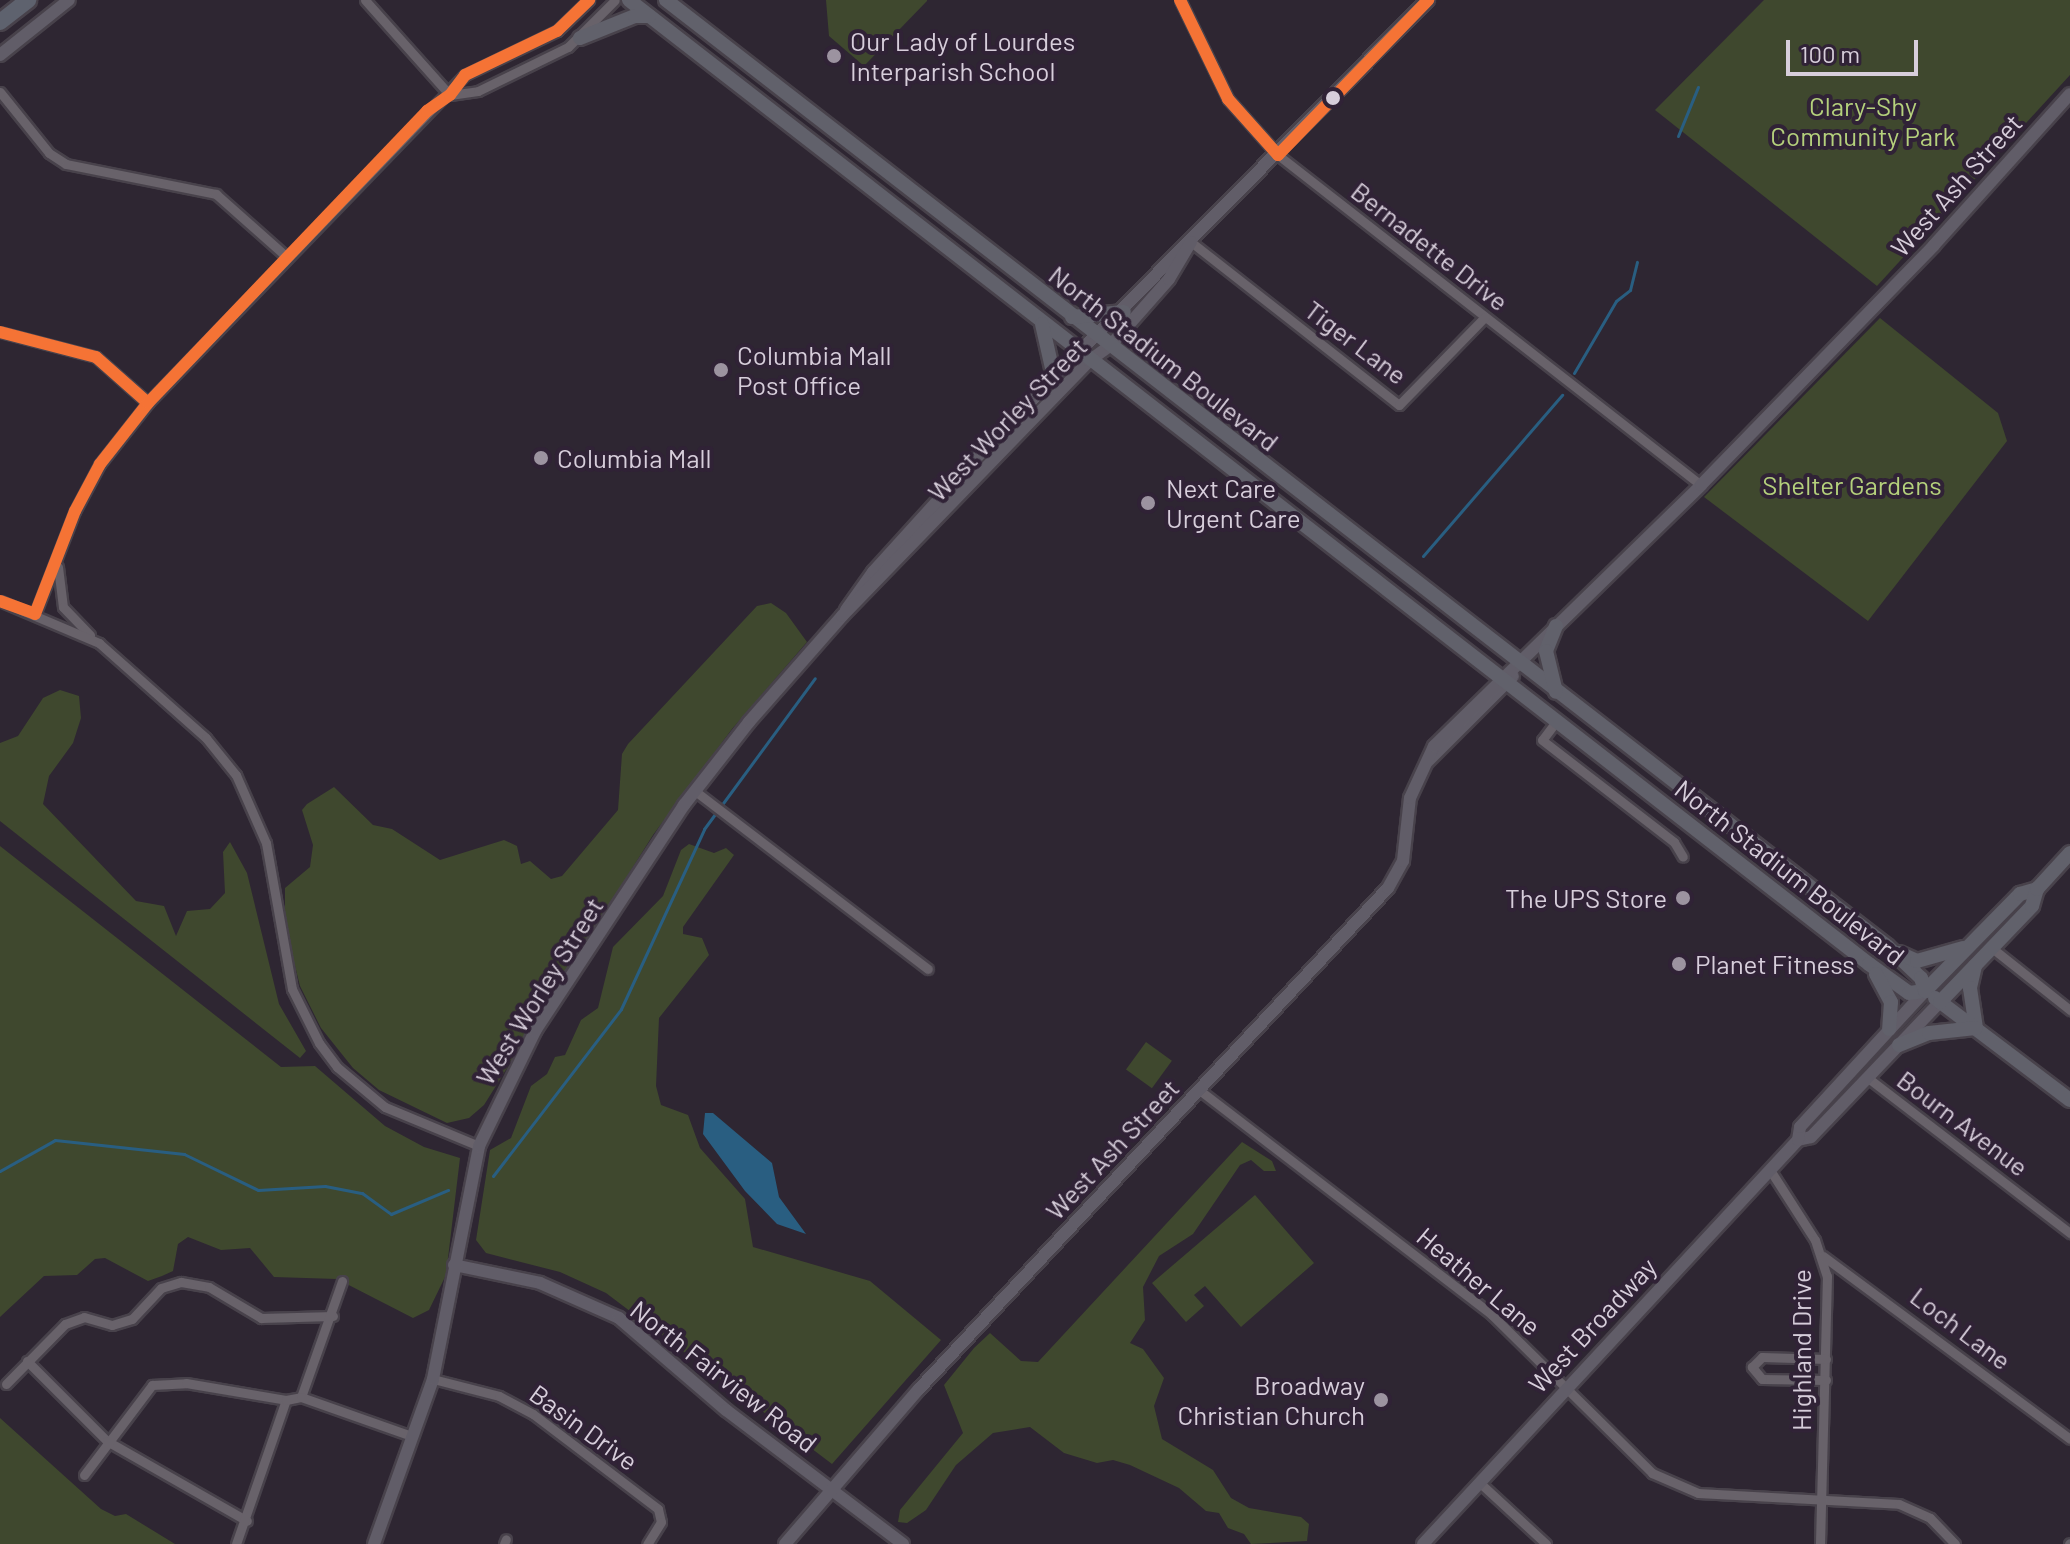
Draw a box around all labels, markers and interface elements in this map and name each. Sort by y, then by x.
scale bar [1790,24,1922,74]
place label: Our Lady of Lourdes Interparish School [850,25,1075,86]
text: 100 m [1800,39,1860,68]
marker: Our Lady of Lourdes Interparish School [825,47,843,65]
unlabelled marker [1325,90,1341,106]
park label: Clary-Shy Community Park [1770,90,1956,152]
street label: West Ash Street [1884,107,2028,263]
street label: Bernadette Drive [1345,175,1515,317]
street label: North Stadium Boulevard [1043,259,1285,457]
street label: Tiger Lane [1299,294,1413,390]
street label: West Worley Street [921,331,1093,507]
place label: Columbia Mall Post Office [737,339,891,400]
marker: Columbia Mall Post Office [712,361,730,379]
place label: Columbia Mall [557,442,711,474]
marker: Columbia Mall [532,449,550,467]
park label: Shelter Gardens [1762,469,1942,501]
place label: Next Care Urgent Care [1166,472,1301,534]
marker: Next Care Urgent Care [1137,492,1159,514]
street label: North Stadium Boulevard [1669,773,1911,971]
place label: The UPS Store [1505,882,1667,914]
marker: The UPS Store [1674,889,1692,907]
street label: West Worley Street [469,891,609,1091]
place label: Planet Fitness [1695,948,1855,980]
marker: Planet Fitness [1670,955,1688,973]
street label: Bourn Avenue [1891,1064,2035,1182]
street label: West Ash Street [1039,1072,1185,1226]
street label: Heather Lane [1411,1220,1547,1342]
street label: West Broadway [1522,1251,1662,1399]
street label: Highland Drive [1785,1269,1817,1431]
street label: Loch Lane [1905,1280,2017,1376]
street label: North Fairview Road [624,1293,824,1459]
place label: Broadway Christian Church [1177,1369,1365,1430]
street label: Basin Drive [524,1377,644,1477]
marker: Broadway Christian Church [1372,1391,1390,1409]

